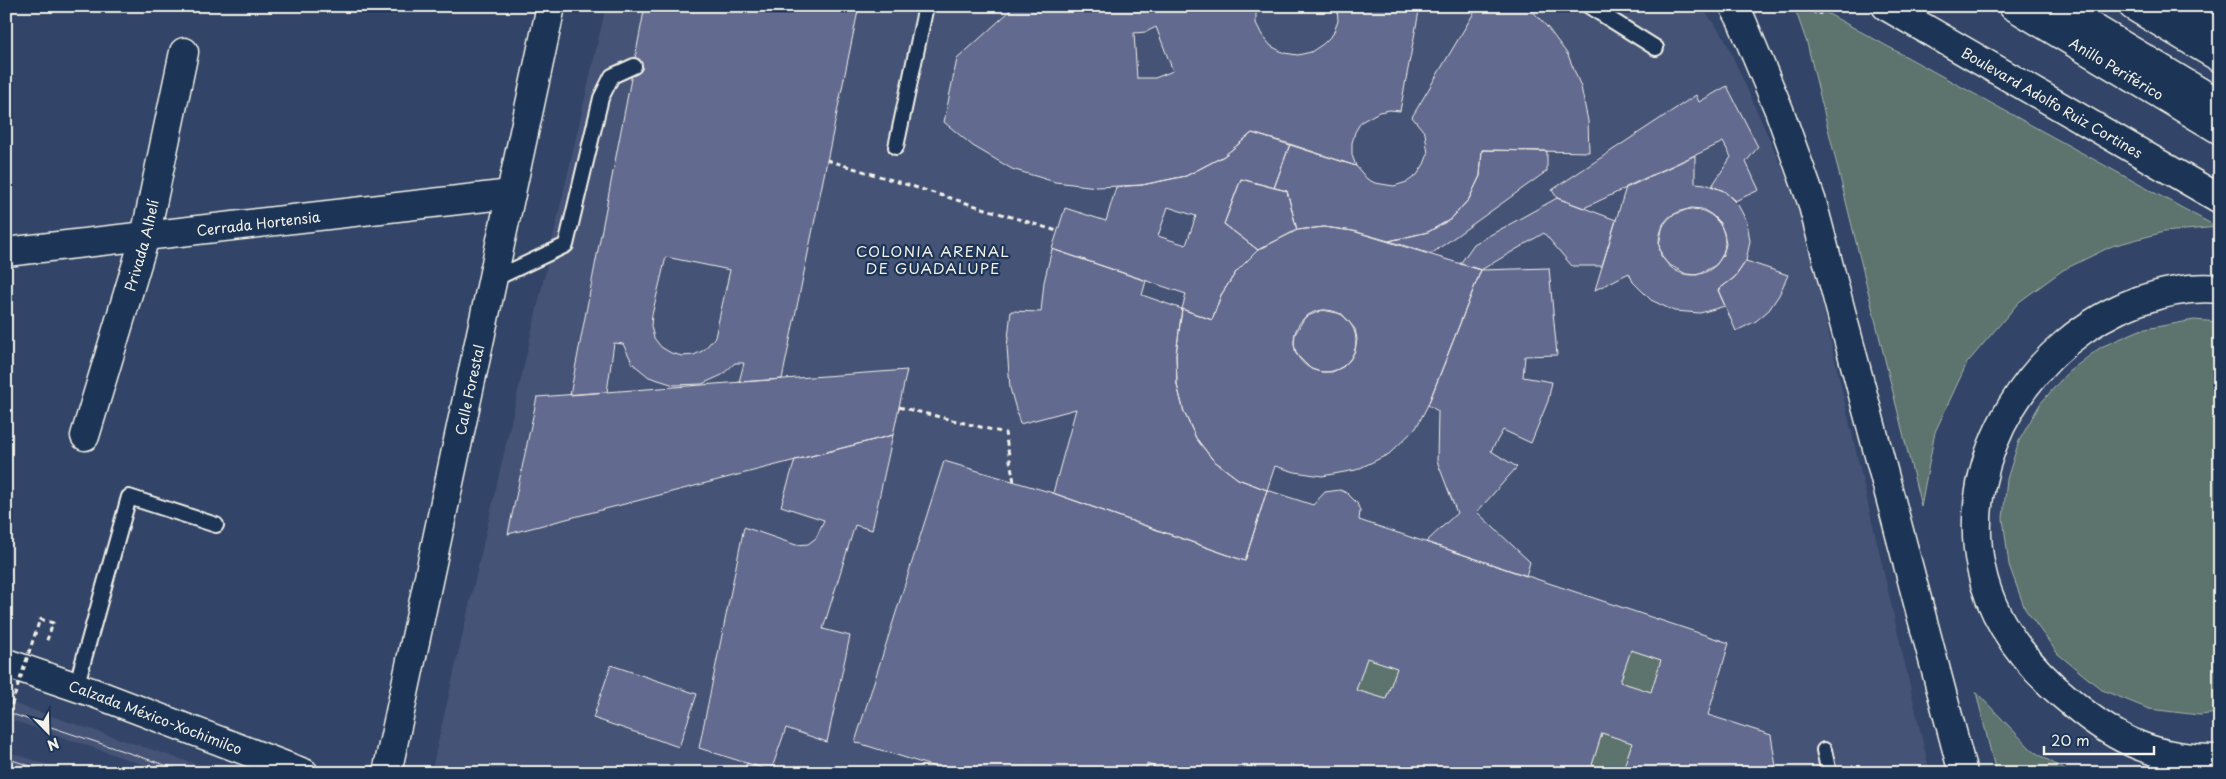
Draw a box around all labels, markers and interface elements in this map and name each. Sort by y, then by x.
street label: Anillo Periférico [2066,32,2168,105]
street label: Boulevard Adolfo Ruiz Cortines [1958,41,2147,163]
street label: Privada Alhelí [119,197,163,294]
street label: Cerrada Hortensia [195,205,322,241]
district label: COLONIA ARENAL DE GUADALUPE [856,239,1010,279]
street label: Calle Forestal [449,342,489,437]
street label: Calzada México-Xochimilco [66,675,246,759]
north arrow [22,706,72,756]
scale bar [2044,724,2154,756]
text: 20 m [2051,728,2090,751]
text: N [44,733,62,756]

